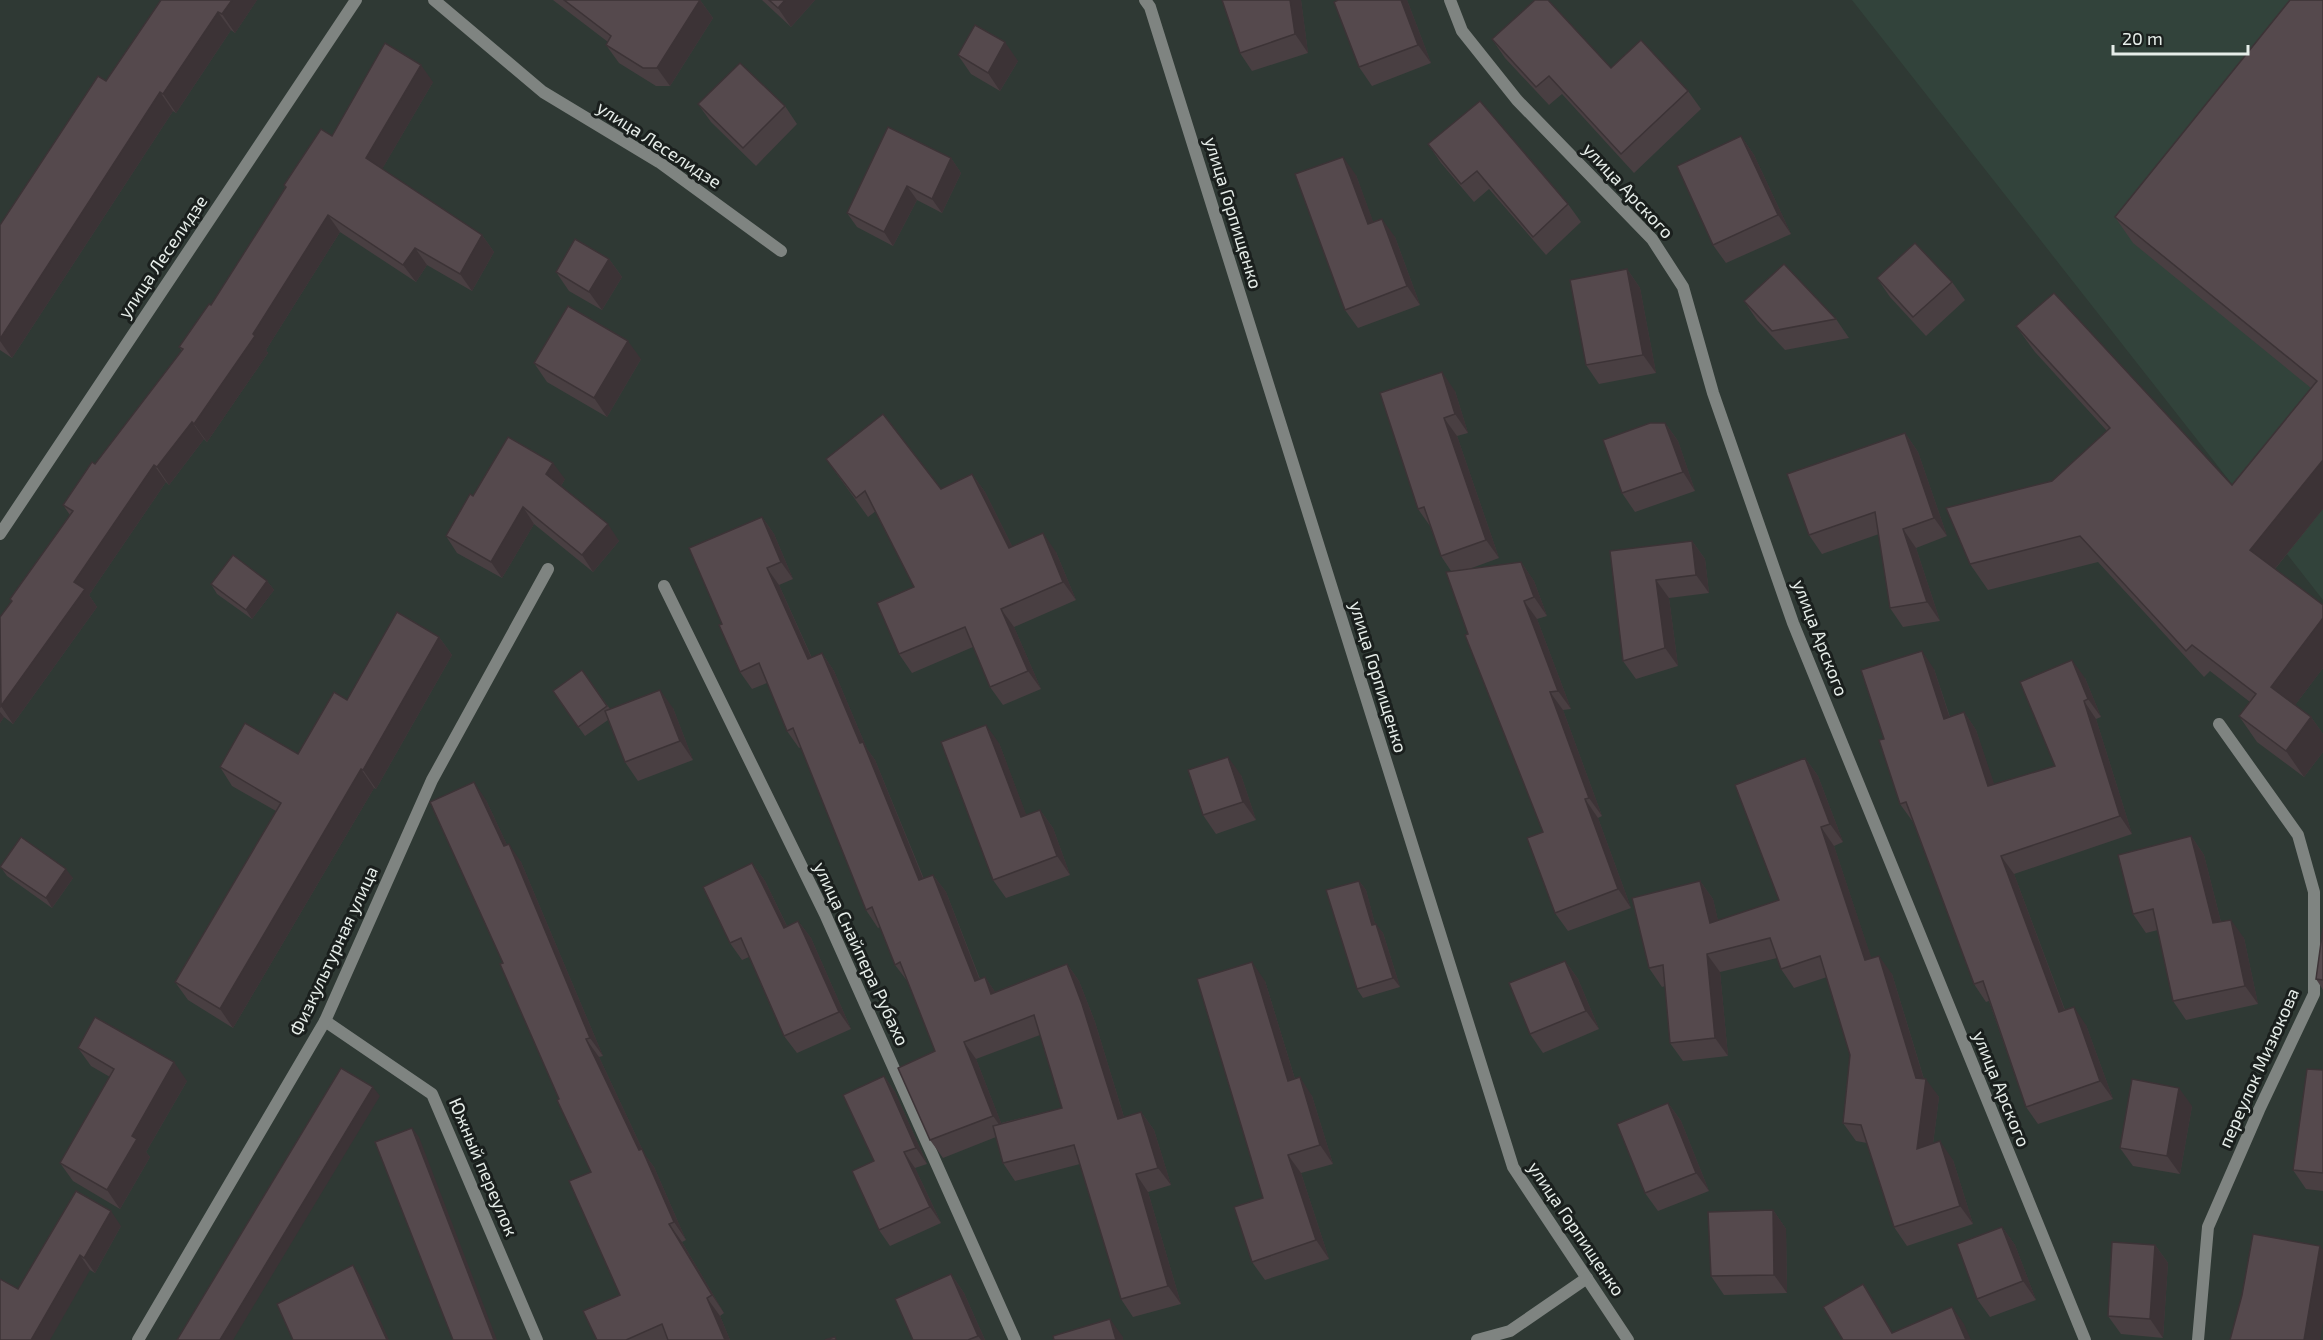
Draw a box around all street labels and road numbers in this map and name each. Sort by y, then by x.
street label: улица Леселидзе [593,96,726,193]
street label: улица Горпищенко [1200,134,1267,291]
street label: улица Арского [1579,138,1679,243]
street label: улица Леселидзе [113,191,212,322]
street label: улица Арского [1789,576,1853,699]
street label: улица Горпищенко [1345,598,1412,755]
street label: улица Снайпера Рубахо [810,858,914,1049]
street label: Физкультурная улица [284,862,382,1039]
street label: переулок Мизюкова [2213,984,2303,1151]
street label: улица Арского [1969,1027,2035,1150]
street label: Южный переулок [445,1094,523,1239]
street label: улица Горпищенко [1524,1157,1630,1300]

